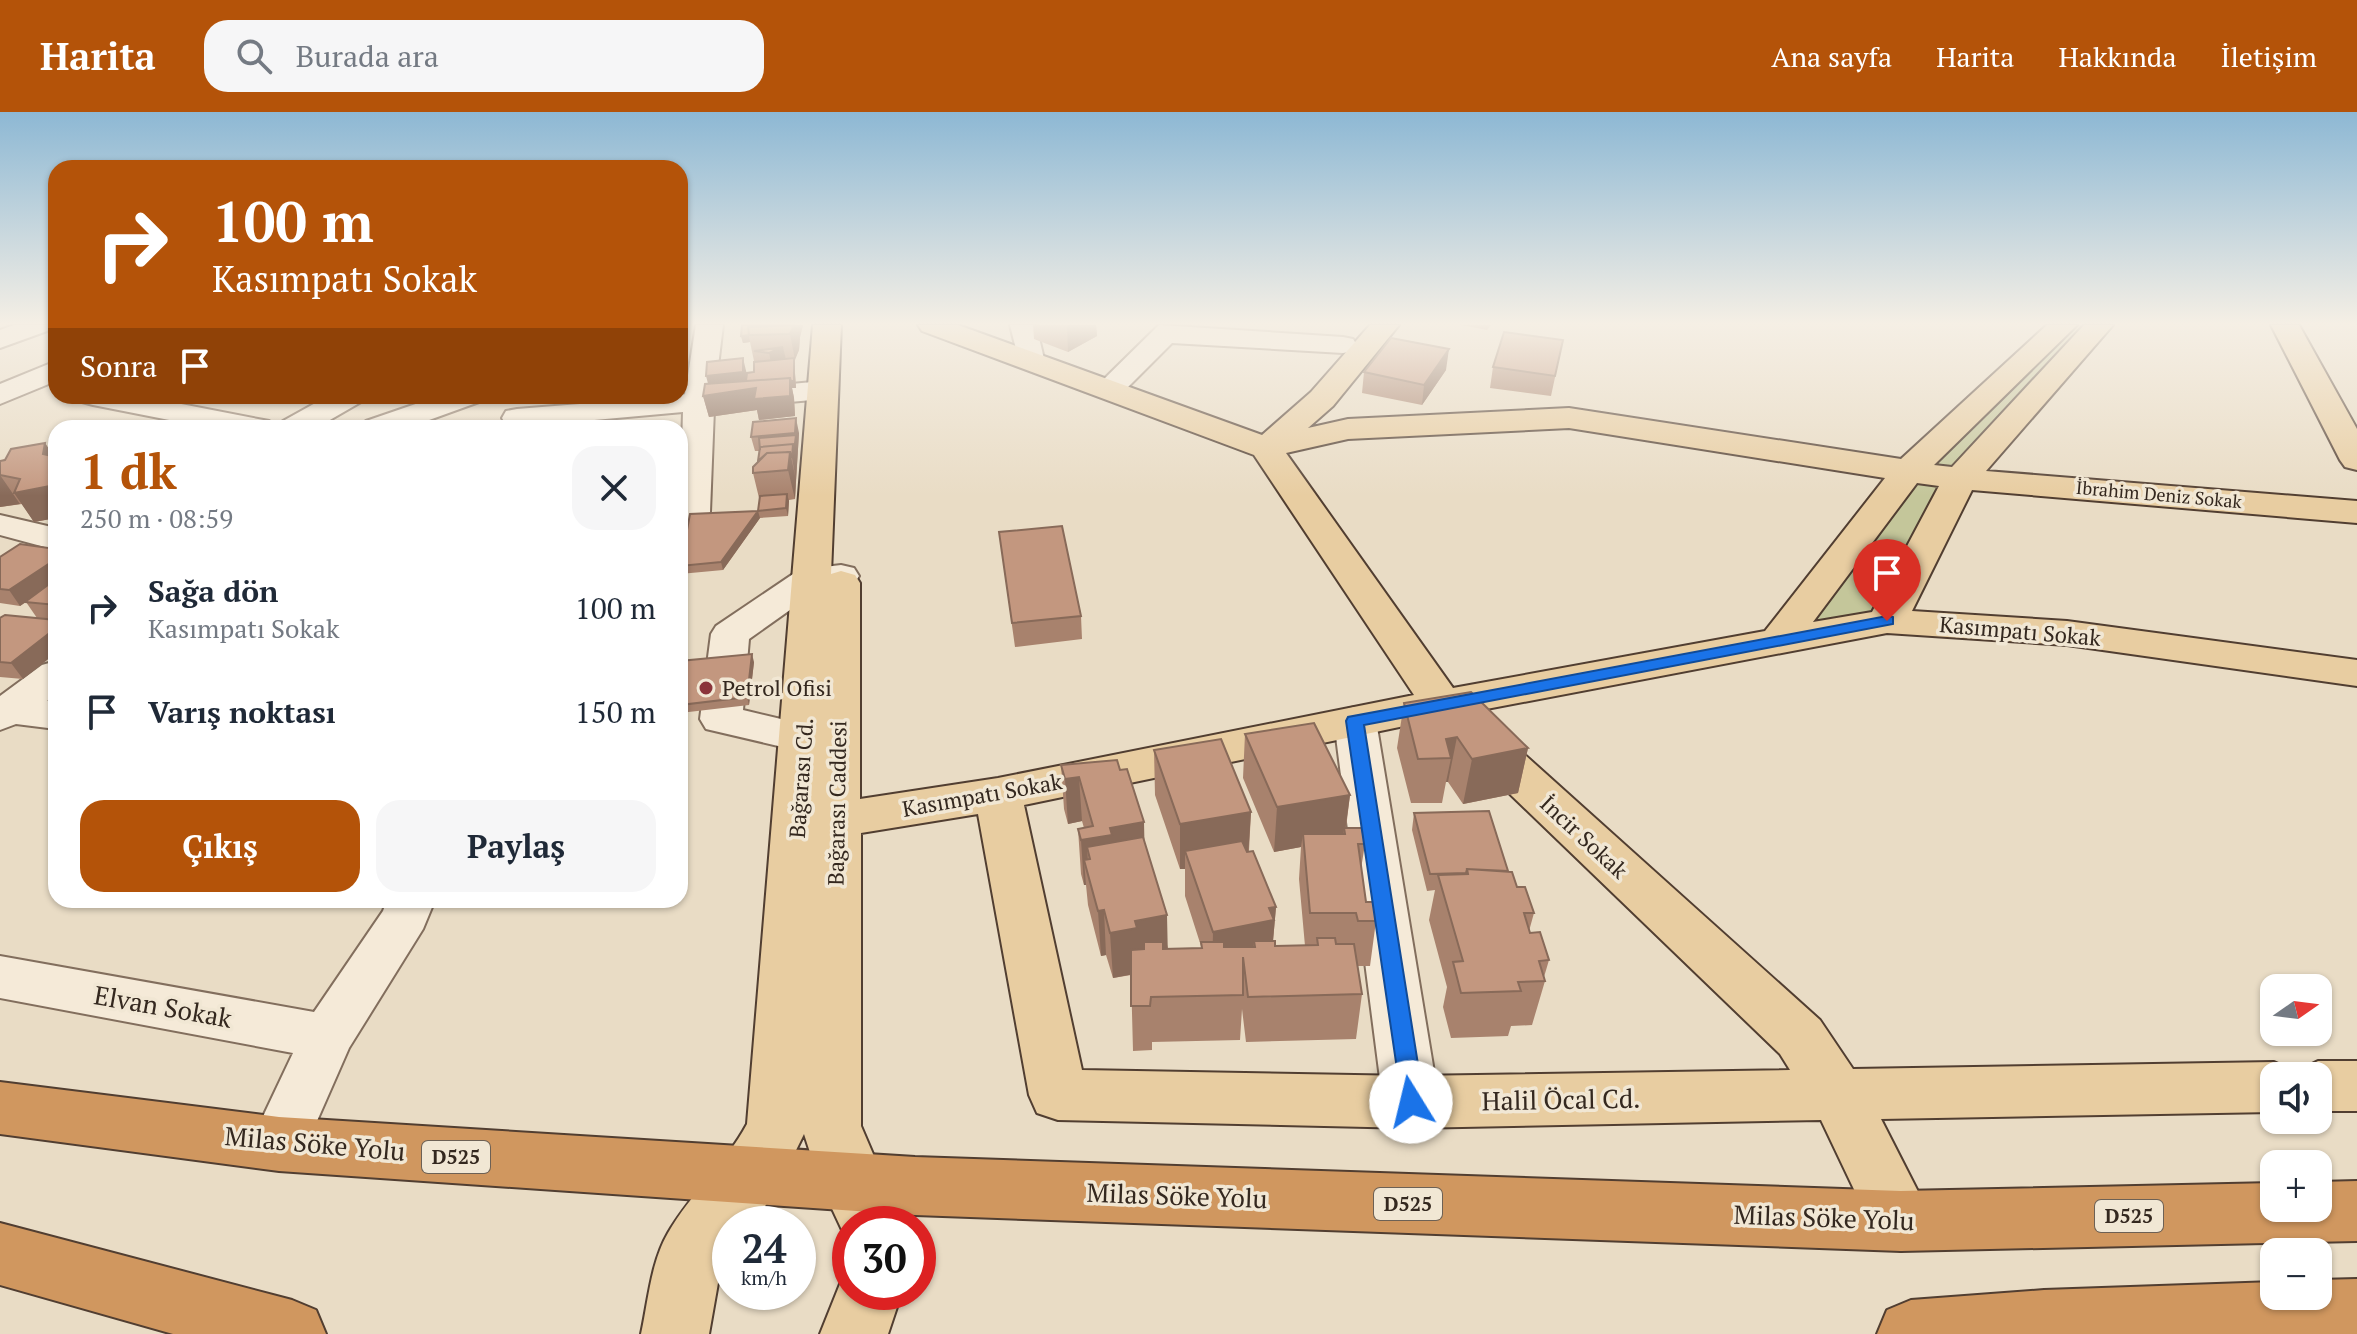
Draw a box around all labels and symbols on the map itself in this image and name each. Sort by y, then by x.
street label: İbrahim Deniz Sokak [2075,475,2244,513]
pin [1853,539,1921,621]
street label: Kasımpatı Sokak [1938,609,2103,652]
place label: Petrol Ofisi [722,673,832,702]
marker: Petrol Ofisi [697,679,715,697]
street label: Bağarası Cd. [782,717,819,839]
street label: Bağarası Caddesi [821,720,852,886]
street label: Kasımpatı Sokak [900,766,1065,823]
street label: İncir Sokak [1534,789,1635,885]
north arrow [2260,974,2332,1046]
street label: Elvan Sokak [92,977,235,1035]
position arrow [1369,1060,1453,1144]
street label: Halil Öcal Cd. [1481,1081,1641,1117]
street label: Milas Söke Yolu [223,1118,407,1168]
road number: D525 [422,1141,490,1173]
street label: Milas Söke Yolu [1086,1175,1268,1215]
road number: D525 [1374,1188,1442,1220]
street label: Milas Söke Yolu [1733,1197,1915,1237]
road number: D525 [2095,1200,2163,1232]
speed limit sign: 30 [832,1206,936,1310]

